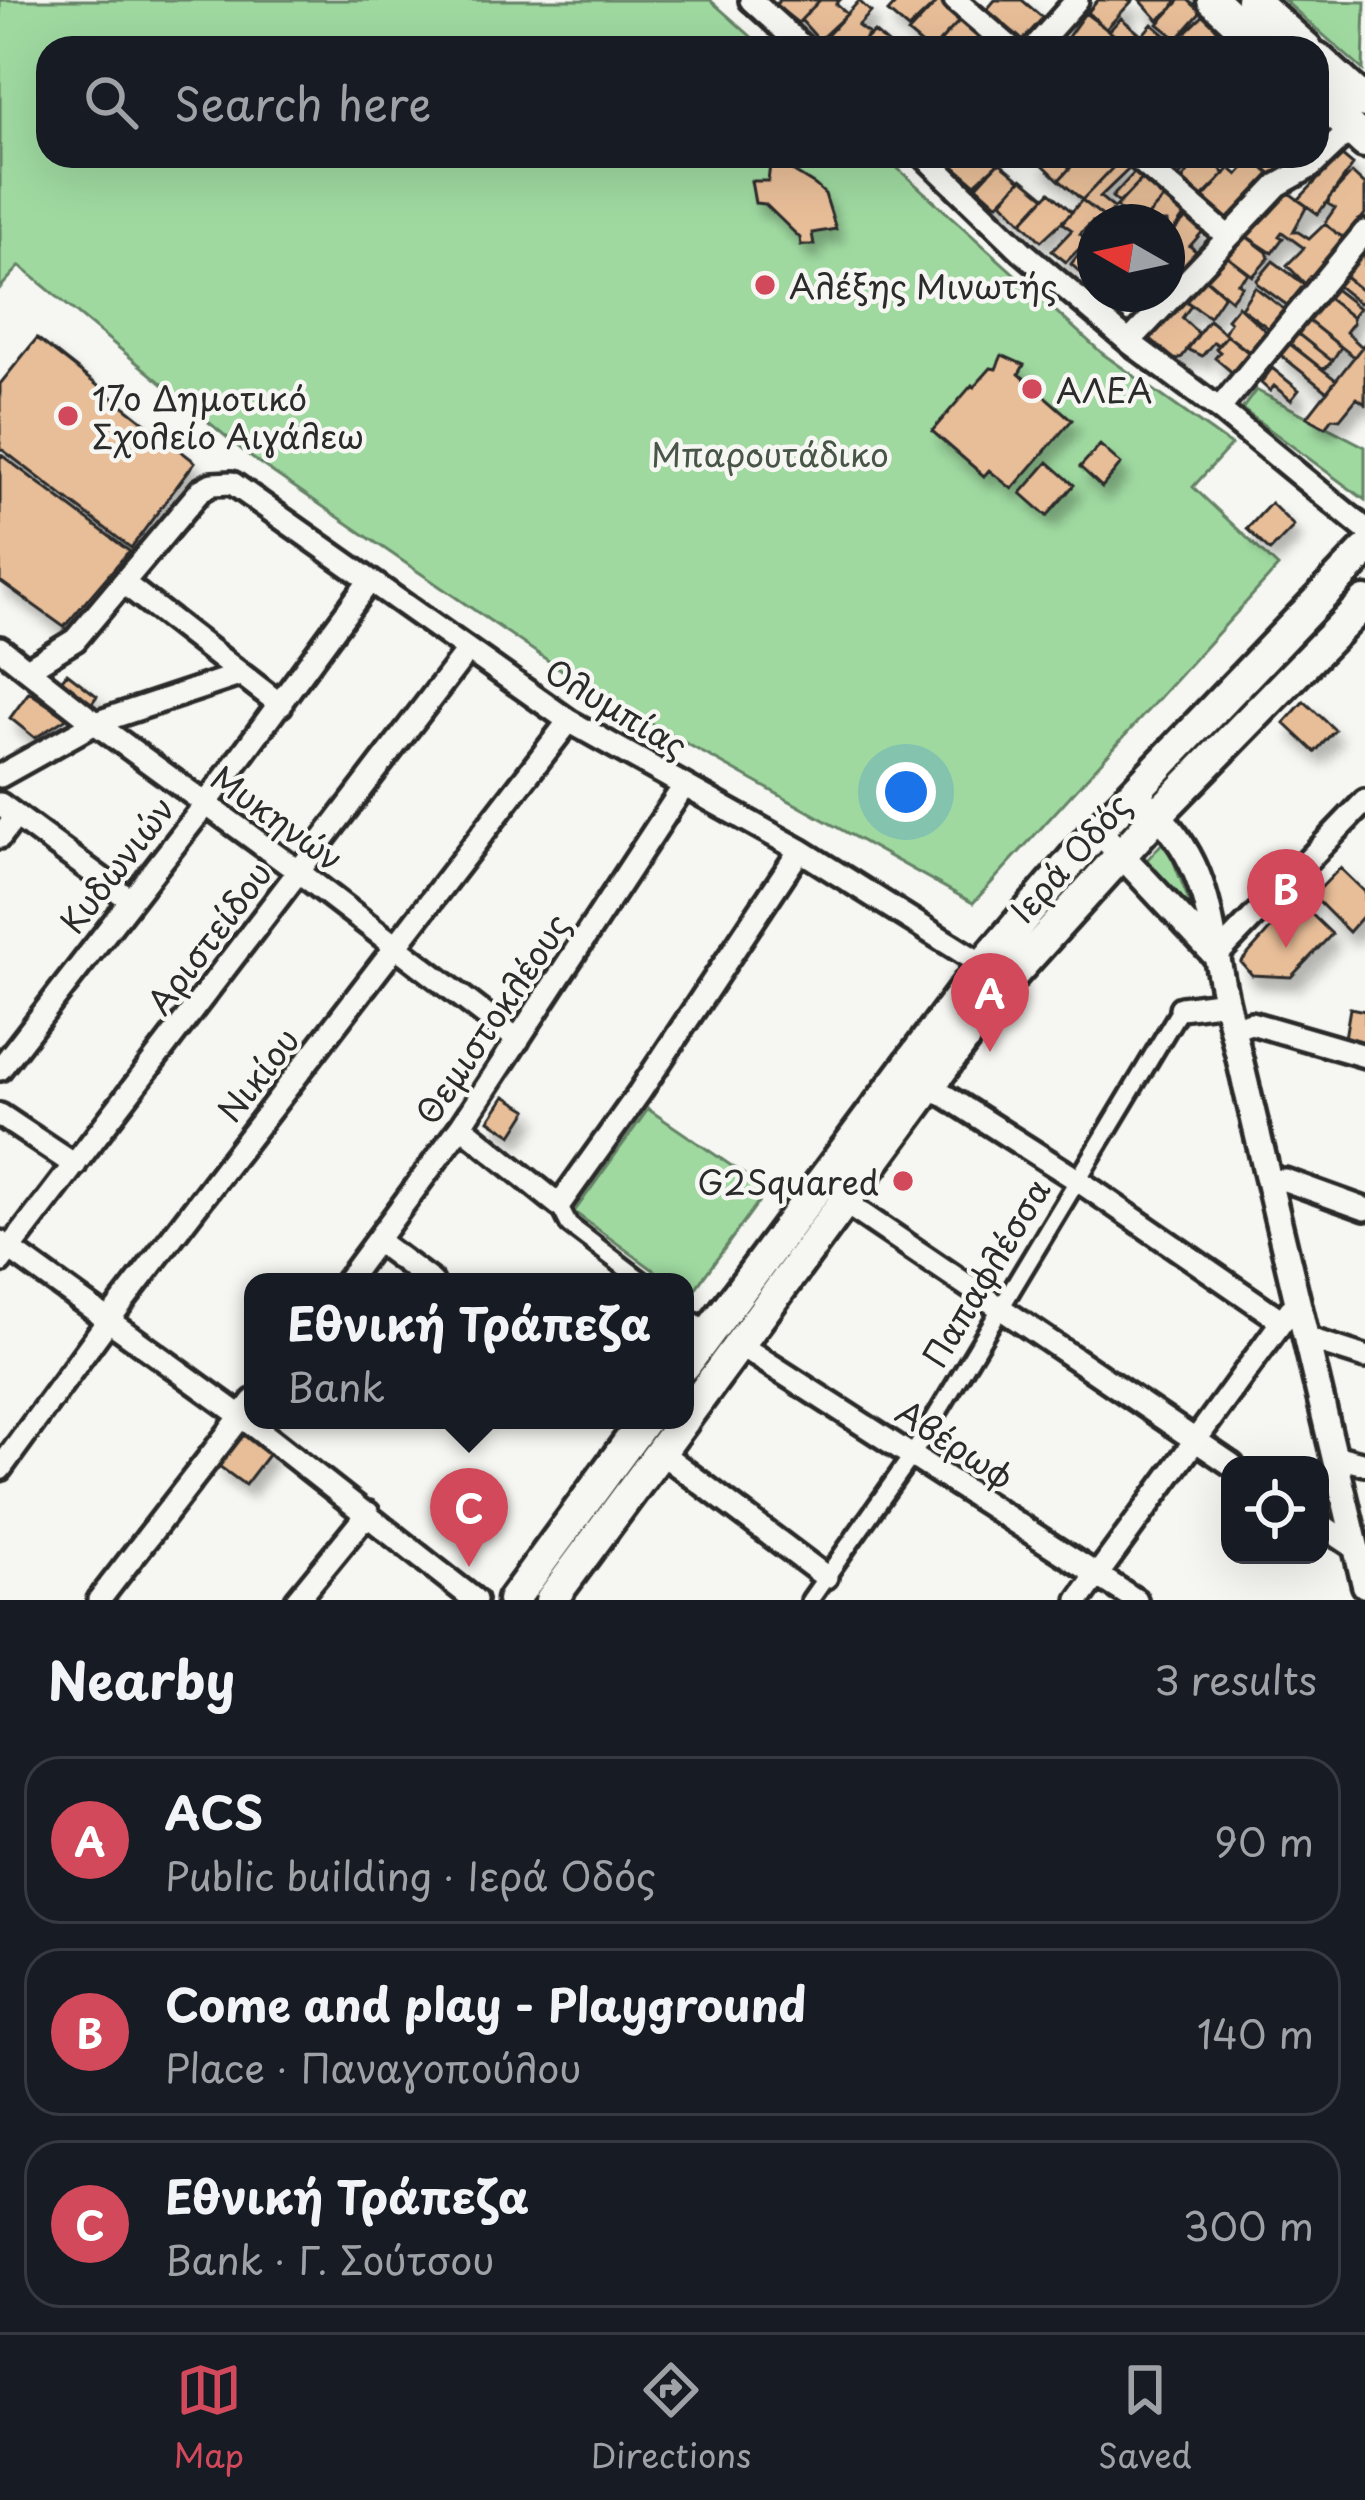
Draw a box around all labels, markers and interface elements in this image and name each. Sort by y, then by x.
search box [36,36,1329,168]
text: Search here [174,68,431,136]
icon: search [78,69,144,135]
north arrow [1077,204,1185,312]
place label: Αλέξης Μινωτής [789,260,1057,310]
marker: Αλέξης Μινωτής [752,272,778,298]
place label: ΑΛΕΑ [1056,364,1153,414]
place label: 17o Δημοτικό Σχολείο Αιγάλεω [92,372,364,460]
marker: ΑΛΕΑ [1019,376,1045,402]
marker: 17o Δημοτικό Σχολείο Αιγάλεω [55,403,81,429]
park label: Μπαρουτάδικο [651,428,889,478]
street label: Ολυμπίας [536,645,698,769]
street label: Μυκηνών [202,752,354,882]
your location [876,762,936,822]
street label: Ιερά Οδός [997,781,1141,933]
street label: Κυδωνιών [46,785,186,943]
pin: B [1247,849,1325,948]
street label: Αριστείδου [134,850,282,1024]
street label: Θεμιστοκλέους [402,902,580,1134]
pin: A [951,953,1029,1052]
street label: Νικίου [204,1016,310,1132]
place label: G2Squared [697,1156,879,1206]
marker: G2Squared [890,1168,916,1194]
street label: Παπαφλέσσα [909,1168,1061,1376]
popup [244,1273,694,1429]
text: Εθνική Τράπεζα [287,1288,651,1356]
text: Bank [287,1356,385,1415]
street label: Αβέρωφ [887,1386,1025,1500]
map controls [1221,1456,1329,1564]
button: locate [1221,1456,1329,1564]
pin: C [430,1468,508,1567]
text: Nearby [48,1640,235,1717]
text: 3 results [1154,1649,1317,1708]
text: ACS [165,1777,263,1845]
text: A [75,1811,105,1870]
text: 90 m [1214,1811,1314,1870]
text: Public building · Ιερά Οδός [165,1845,656,1904]
text: Come and play - Playground [165,1969,806,2037]
text: B [77,2003,103,2062]
text: 140 m [1197,2003,1314,2062]
text: Place · Παναγοπούλου [165,2037,582,2096]
text: Εθνική Τράπεζα [165,2161,529,2229]
text: C [75,2195,105,2254]
text: 300 m [1183,2195,1314,2254]
text: Bank · Γ. Σούτσου [165,2229,495,2288]
tab: Map [173,2357,244,2479]
tab: Directions [591,2357,751,2479]
tab: Saved [1098,2357,1192,2479]

